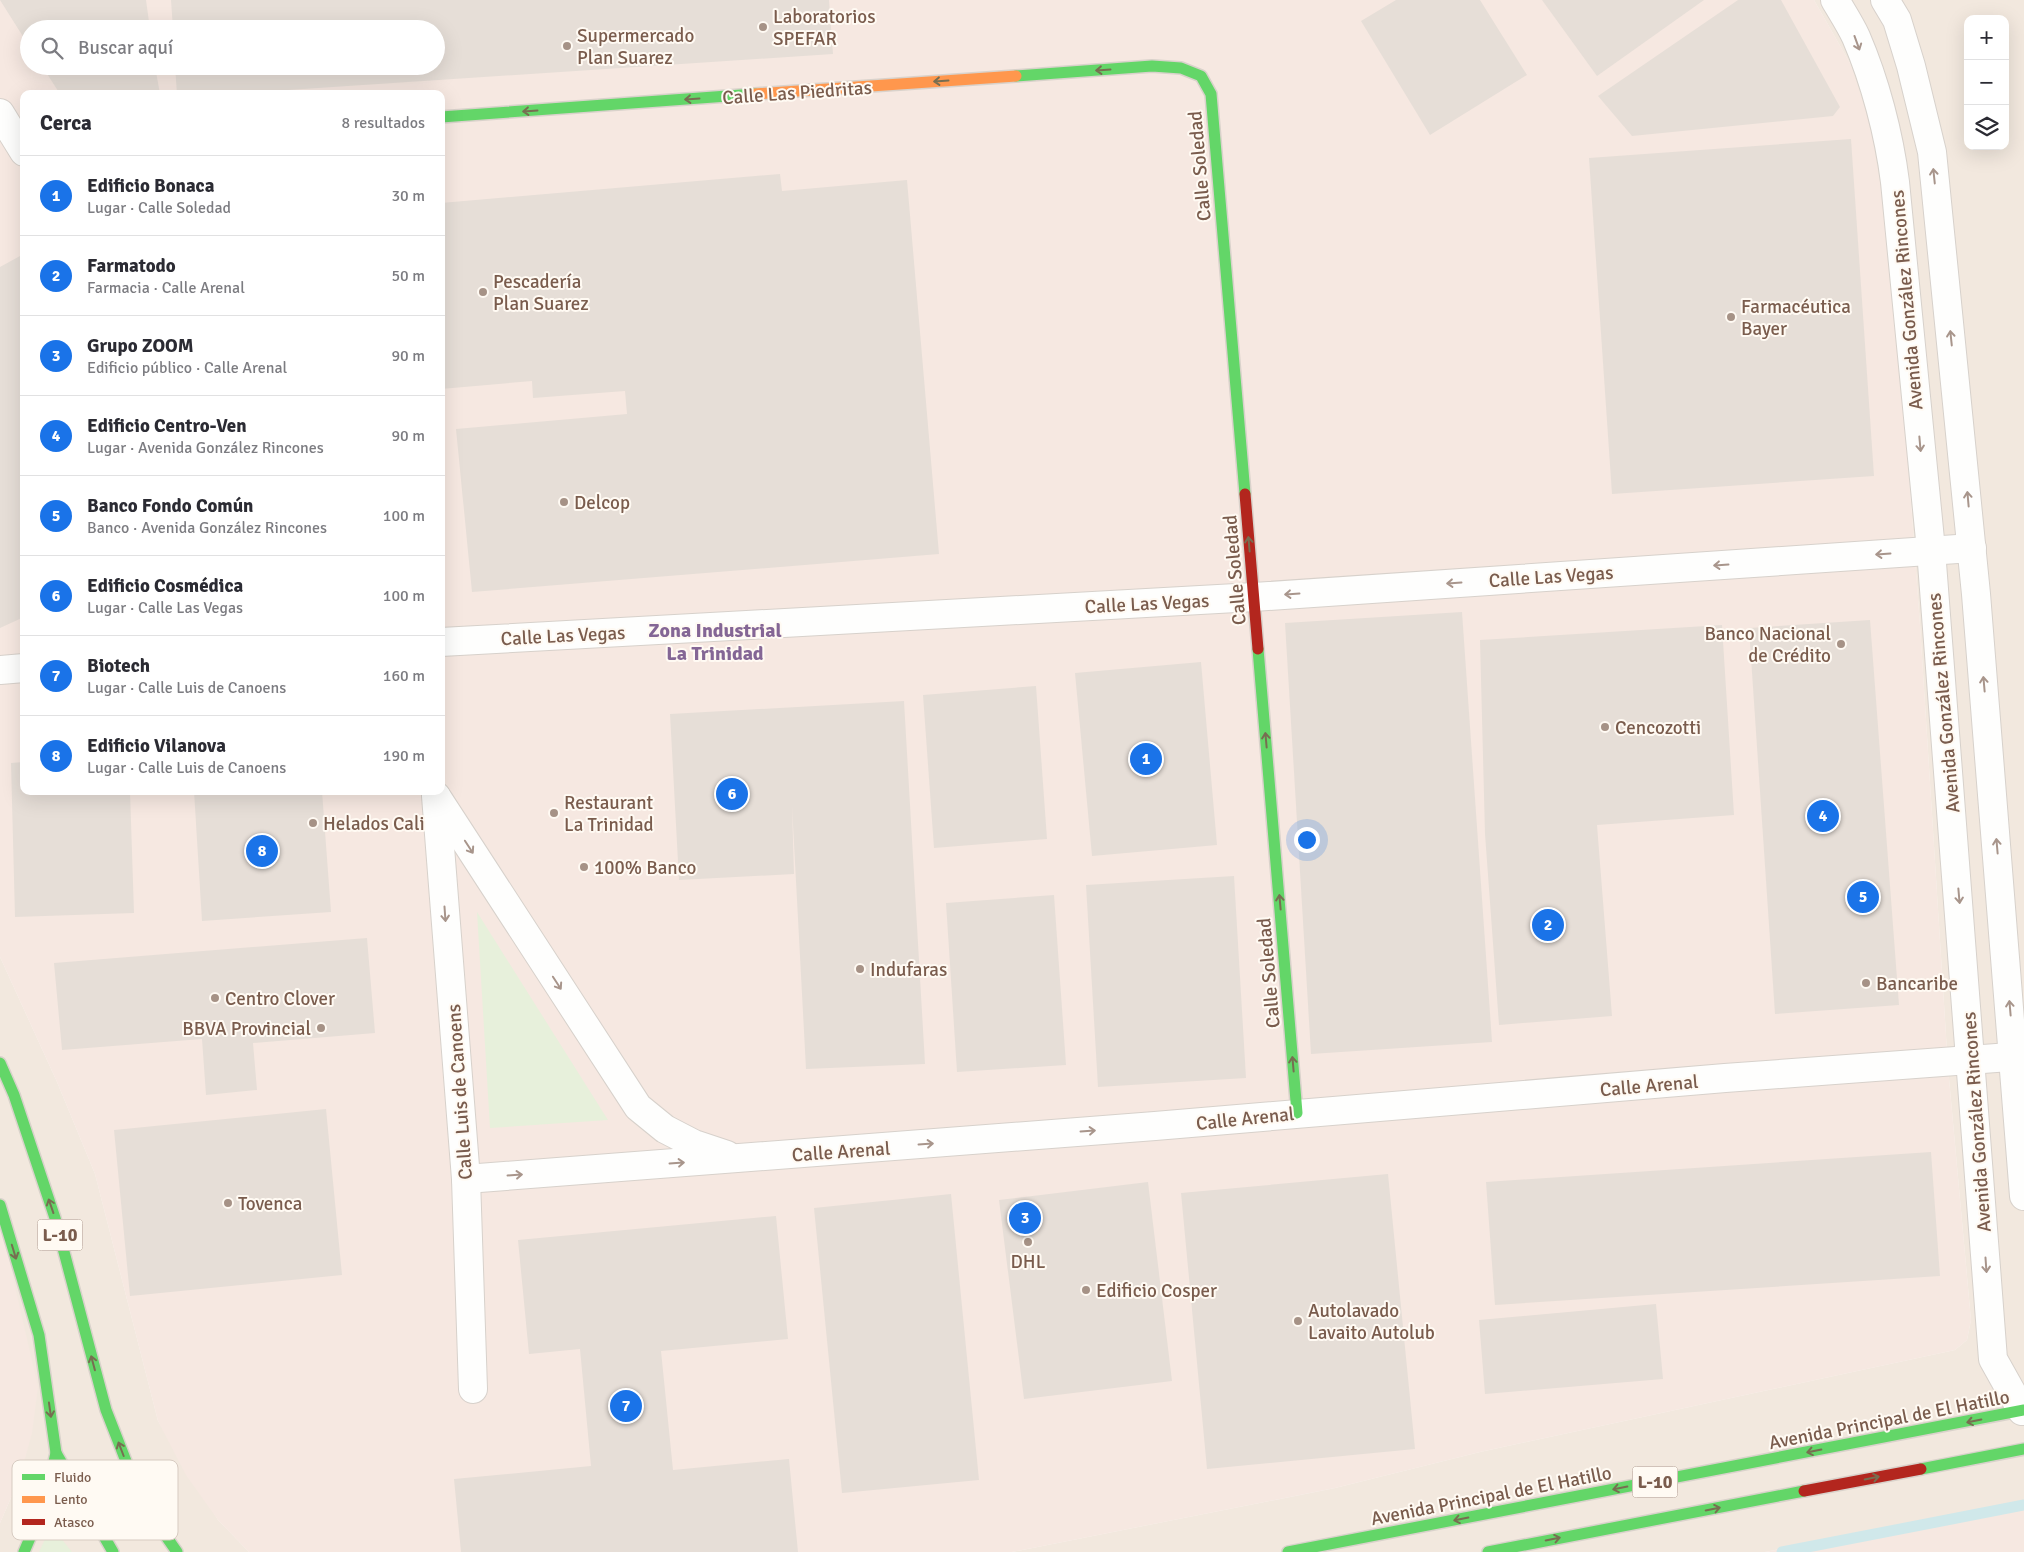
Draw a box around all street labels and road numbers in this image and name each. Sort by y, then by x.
street label: Calle Las Piedritas [722,76,873,110]
street label: Calle Soledad [1183,110,1217,222]
street label: Avenida González Rincones [1885,189,1929,411]
street label: Calle Soledad [1218,514,1252,626]
street label: Calle Las Vegas [1488,561,1614,593]
street label: Calle Las Vegas [1084,589,1210,619]
street label: Avenida González Rincones [1922,592,1966,814]
street label: Calle Las Vegas [500,621,626,651]
street label: Calle Soledad [1252,917,1286,1029]
street label: Calle Luis de Canoens [442,1003,478,1181]
street label: Avenida González Rincones [1957,1011,1997,1233]
street label: Calle Arenal [1599,1070,1699,1102]
street label: Calle Arenal [1195,1102,1295,1136]
street label: Calle Arenal [791,1137,891,1167]
road number: L-10 [38,1220,82,1250]
street label: Avenida Principal de El Hatillo [1767,1385,2012,1455]
street label: Avenida Principal de El Hatillo [1369,1461,1614,1531]
road number: L-10 [1632,1466,1678,1498]

